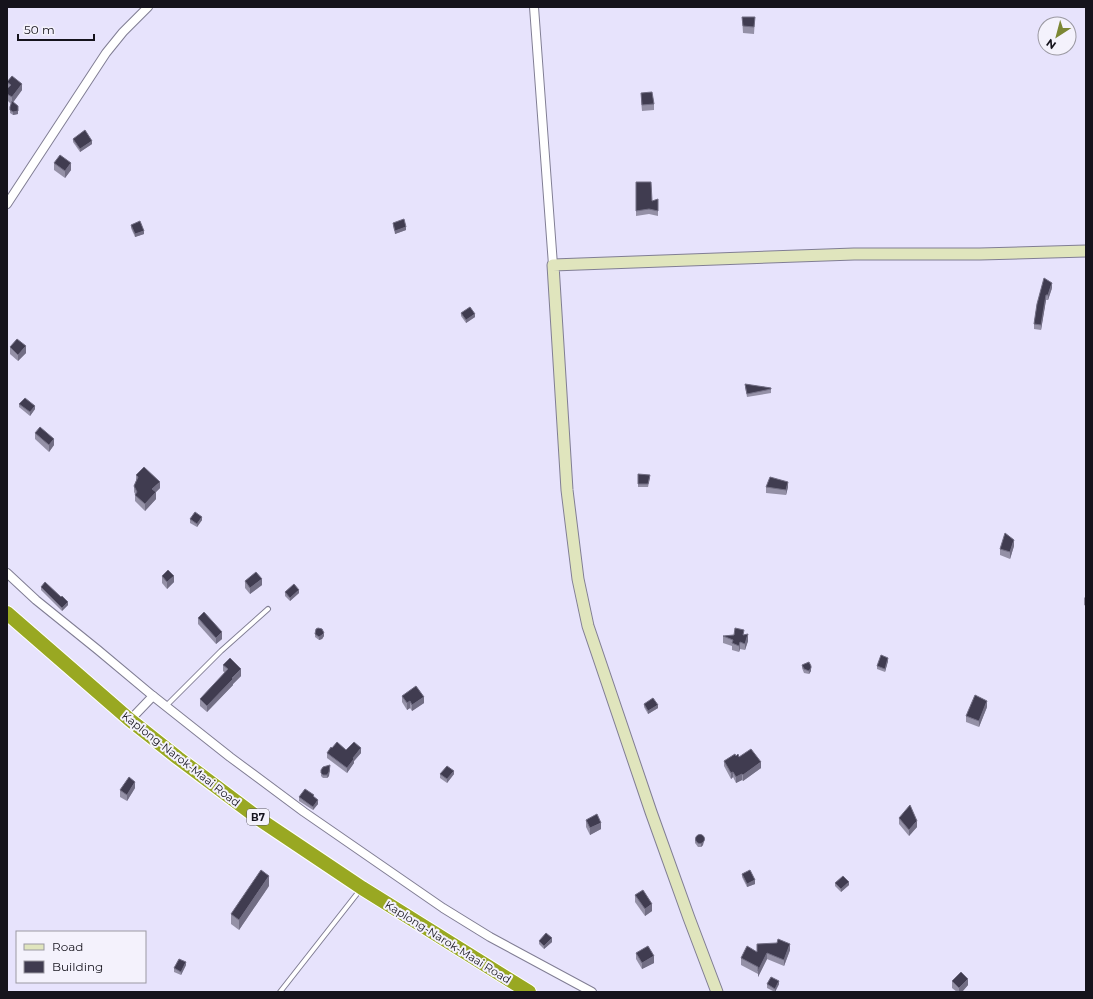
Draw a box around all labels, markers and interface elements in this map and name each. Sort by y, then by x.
scale bar [18,16,94,42]
north arrow [1037,16,1077,56]
text: 50 m [24,22,55,37]
text: N [1043,36,1059,52]
street label: Kaplong-Narok-Maai Road [119,709,243,809]
road number: B7 [247,809,269,825]
street label: Kaplong-Narok-Maai Road [382,897,514,987]
legend [16,931,146,983]
text: Road [52,939,83,954]
text: Building [52,959,103,974]

